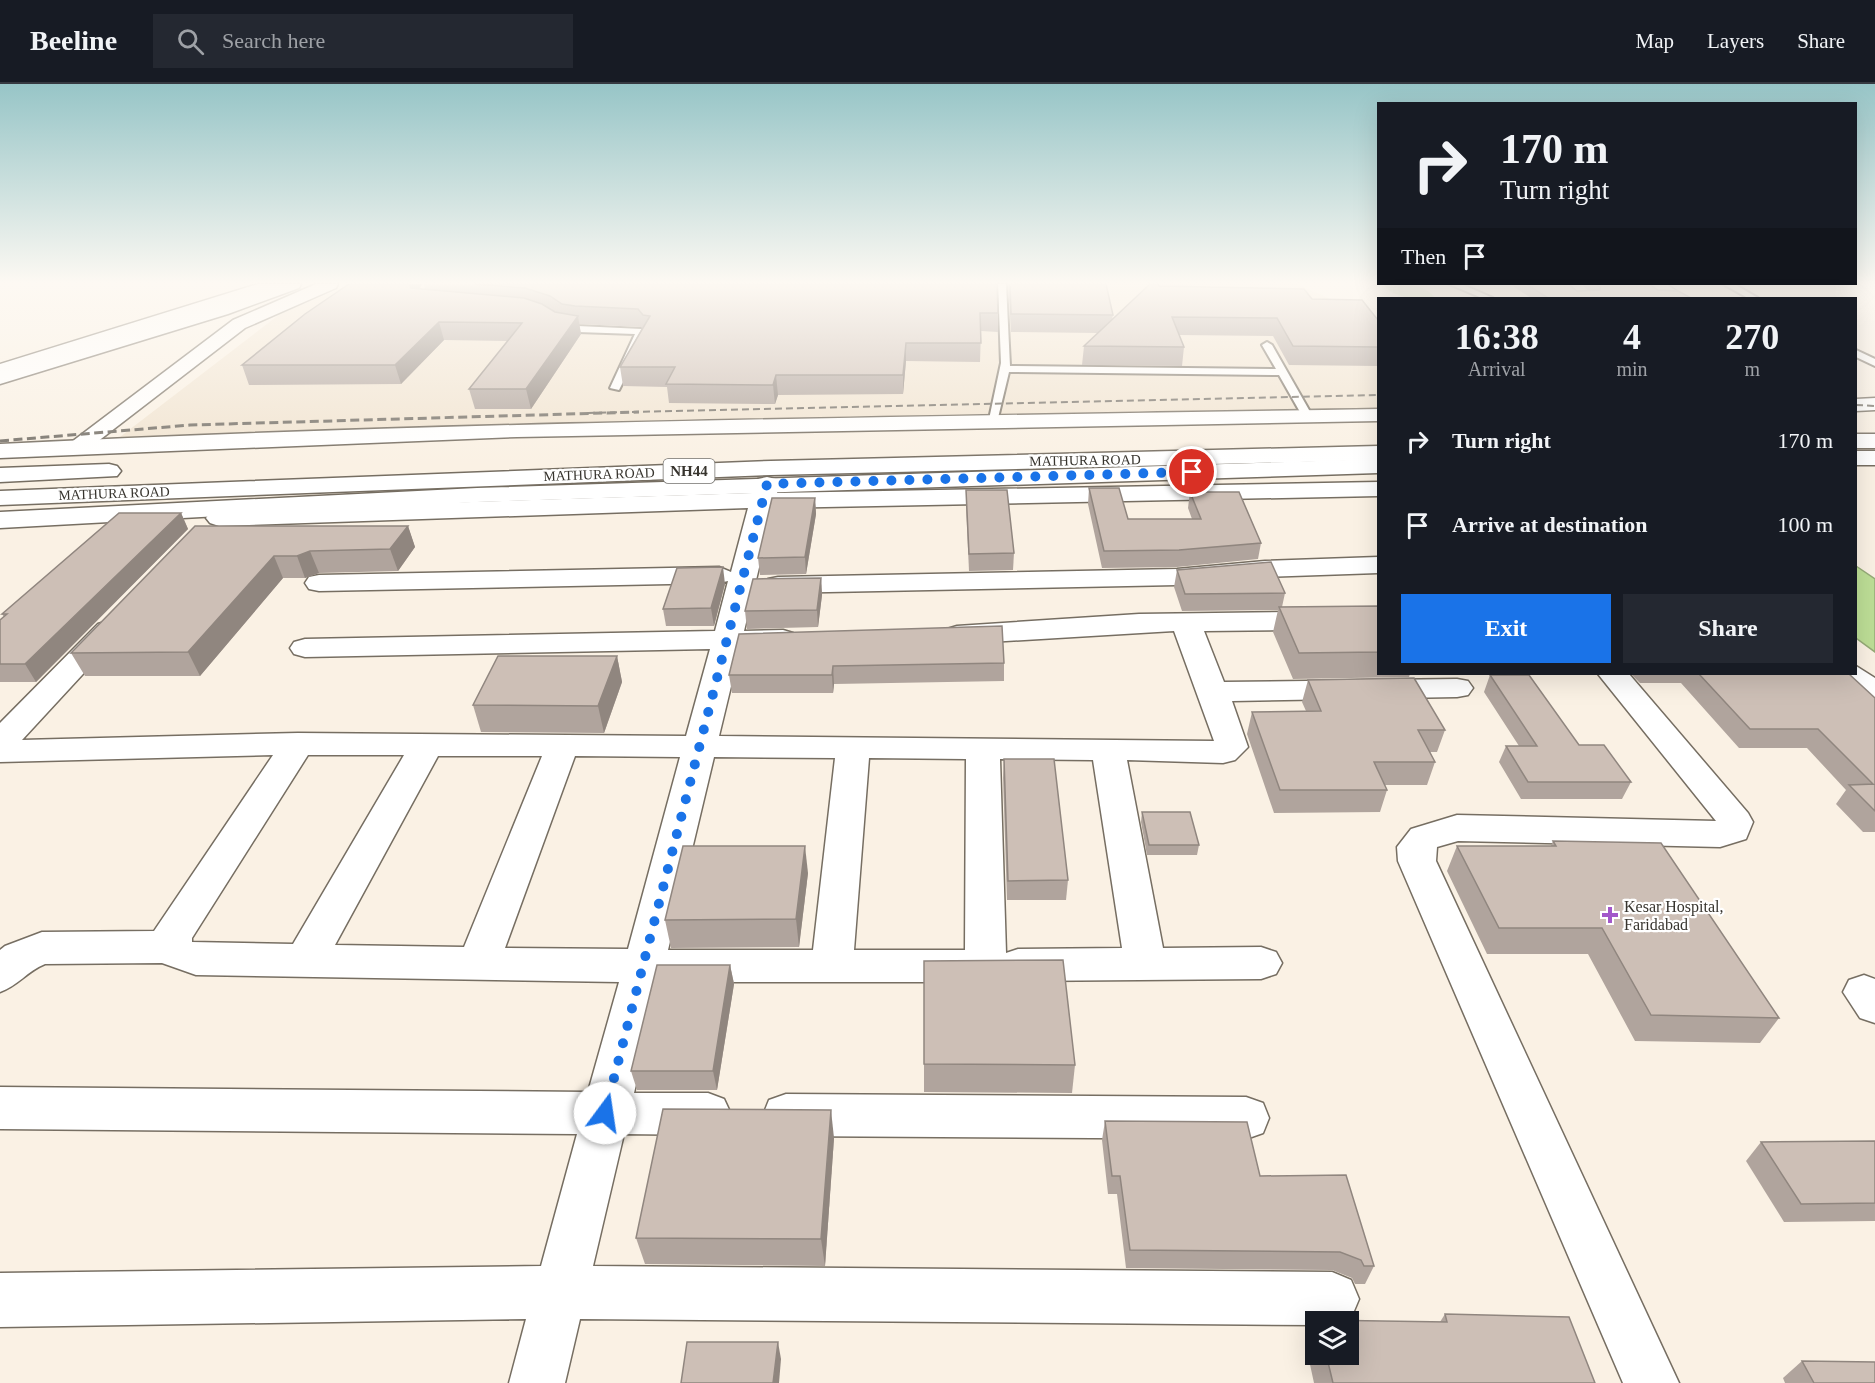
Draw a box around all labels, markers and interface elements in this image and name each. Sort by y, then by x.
search box [153,14,573,68]
text: Beeline [30,25,117,56]
icon: search [174,25,207,58]
text: Search here [222,28,325,53]
text: Map [1636,29,1674,53]
text: Layers [1707,29,1764,53]
text: Share [1797,29,1845,53]
icon: right [1401,126,1479,204]
text: 170 m [1500,126,1609,172]
text: Turn right [1500,175,1609,205]
icon: arrive [1458,240,1491,273]
text: Then [1401,244,1446,269]
text: 16:38 [1455,317,1539,357]
text: 4 [1623,317,1641,357]
text: 270 [1725,317,1779,357]
text: Arrival [1468,358,1526,380]
text: min [1616,358,1648,380]
text: m [1745,358,1760,380]
icon: right [1401,425,1434,458]
text: Turn right [1452,428,1551,453]
text: 170 m [1777,428,1833,453]
pin [1166,446,1217,497]
street label: MATHURA ROAD [1029,452,1141,469]
icon: arrive [1175,455,1208,488]
road number: NH44 [664,459,714,483]
street label: MATHURA ROAD [543,465,655,484]
street label: MATHURA ROAD [58,484,170,503]
icon: arrive [1401,509,1434,542]
text: Arrive at destination [1452,512,1648,537]
text: 100 m [1777,512,1833,537]
button: Exit [1401,594,1611,663]
button: Share [1623,594,1833,663]
place label: Kesar Hospital, Faridabad [1624,898,1724,933]
marker: Kesar Hospital, Faridabad [1601,906,1619,924]
position arrow [573,1081,637,1145]
map controls [1305,1311,1359,1365]
button: layers [1305,1311,1359,1365]

